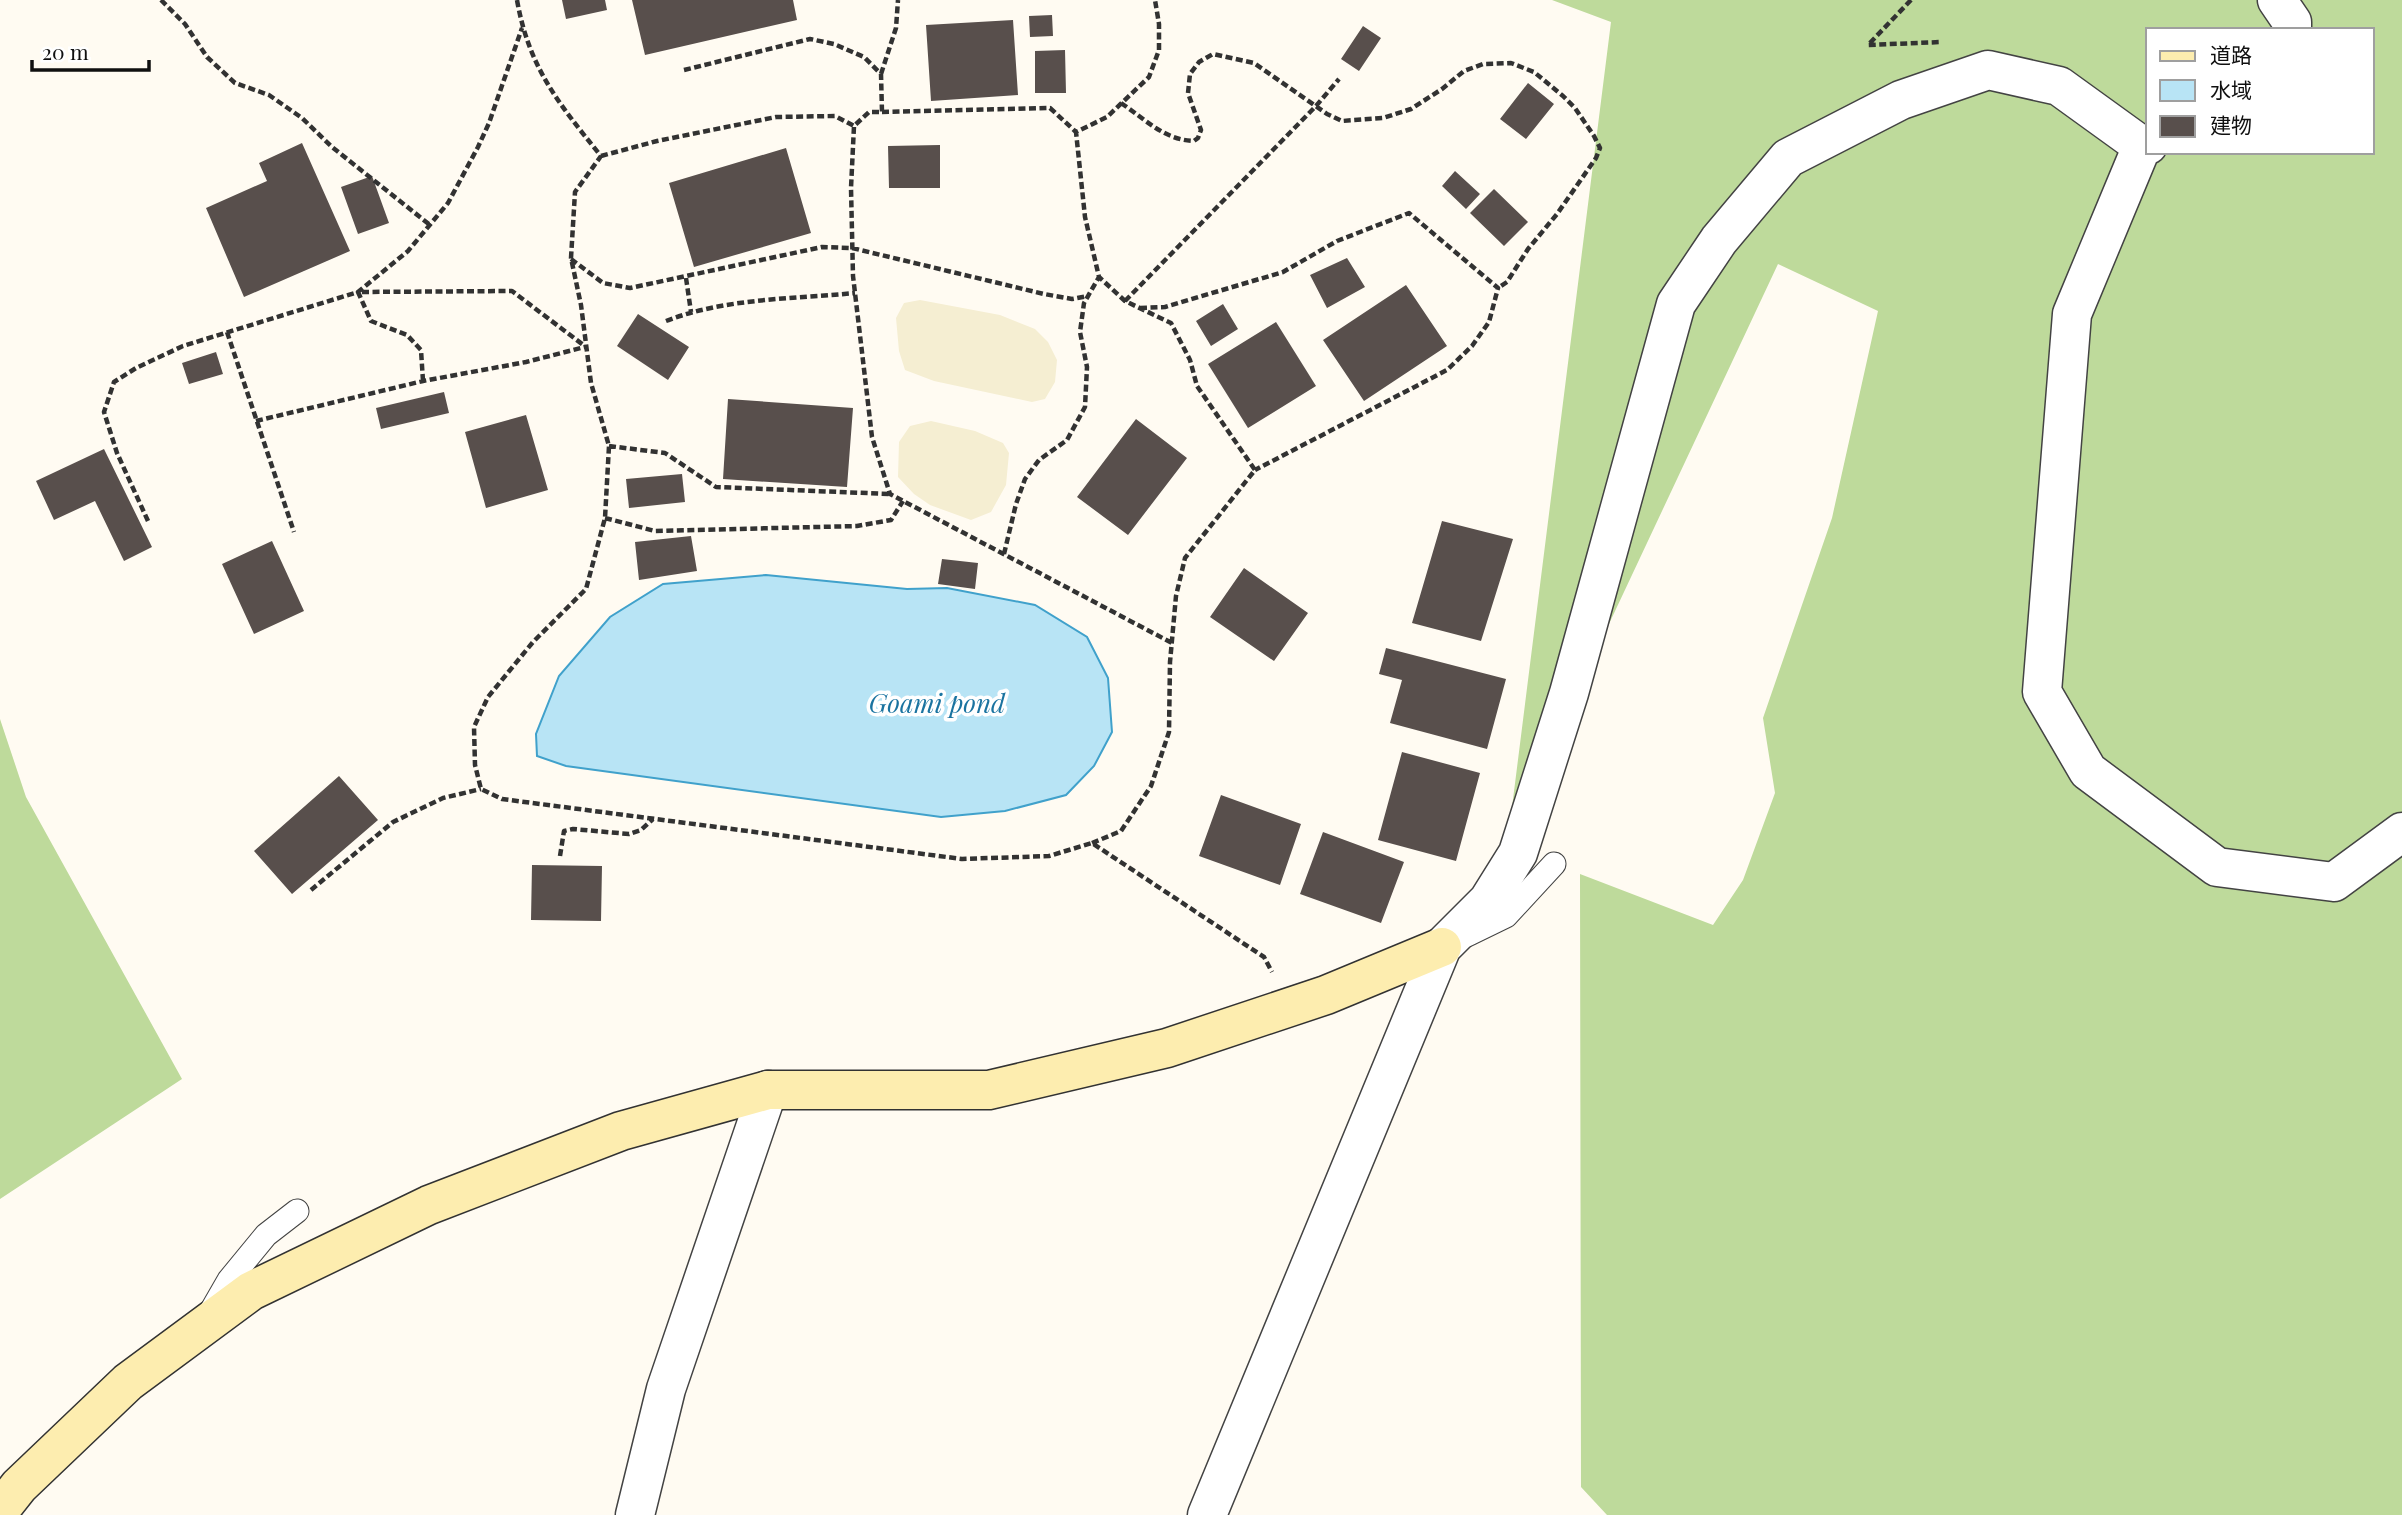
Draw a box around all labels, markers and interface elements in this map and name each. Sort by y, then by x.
scale bar [32,28,149,72]
legend [2146,28,2374,154]
text: 20 m [42,37,89,65]
text: 道路 [2210,40,2252,68]
text: 水域 [2210,75,2252,103]
text: 建物 [2210,110,2252,138]
water label: Goami pond [869,685,1006,720]

